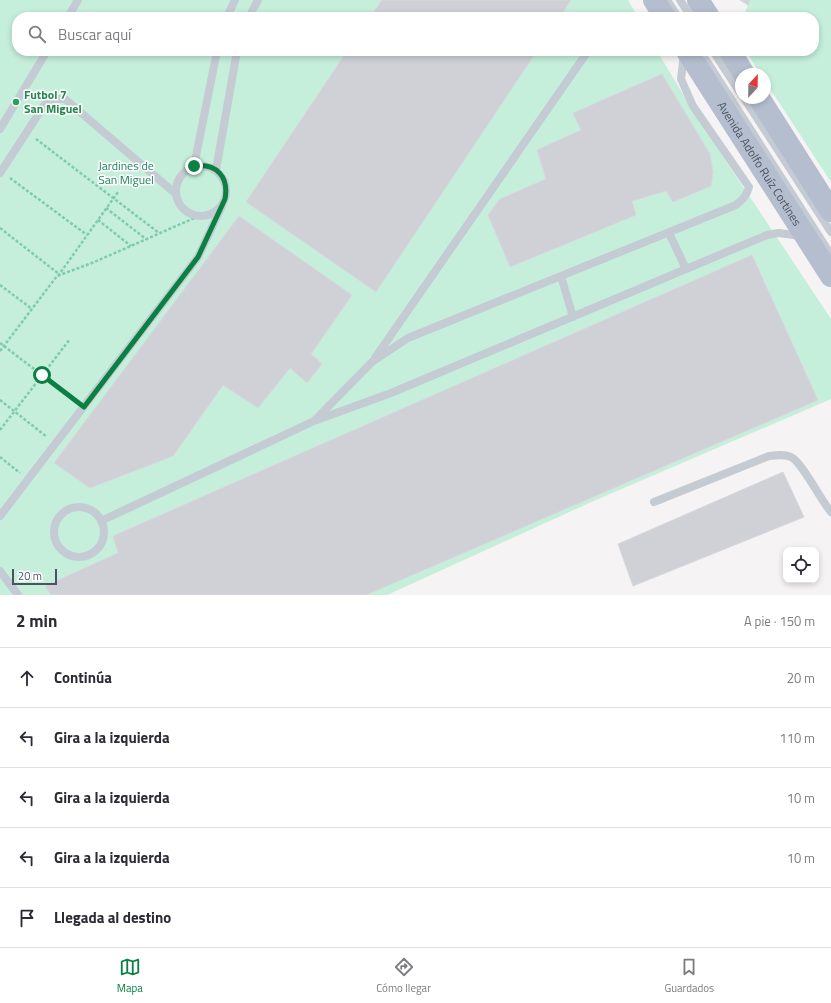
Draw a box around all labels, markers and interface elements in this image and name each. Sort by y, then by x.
search box [12,12,819,56]
icon: search [26,23,48,45]
text: Buscar aquí [58,23,131,46]
north arrow [735,68,771,104]
place label: Futbol 7 San Miguel [24,85,82,118]
marker: Futbol 7 San Miguel [11,97,21,107]
street label: Avenida Adolfo Ruíz Cortines [713,98,807,230]
park label: Jardines de San Miguel [98,156,154,189]
route end [185,157,203,175]
route start [33,366,51,384]
map controls [783,547,819,583]
button: locate [783,547,819,583]
scale bar [12,567,57,586]
text: 20 m [18,568,42,584]
text: 2 min [16,608,57,634]
text: A pie · 150 m [744,611,815,631]
text: Continúa [54,666,112,689]
icon: ahead [16,667,38,689]
text: 20 m [787,668,815,688]
text: Gira a la izquierda [54,726,170,749]
icon: left [16,727,38,749]
text: 110 m [779,728,815,748]
text: Gira a la izquierda [54,786,170,809]
icon: left [16,787,38,809]
text: 10 m [787,788,815,808]
text: Gira a la izquierda [54,846,170,869]
icon: left [16,847,38,869]
text: 10 m [787,848,815,868]
text: Llegada al destino [54,906,171,929]
icon: arrive [16,907,38,929]
tab: Mapa [117,956,143,996]
tab: Cómo llegar [376,956,431,996]
tab: Guardados [664,956,714,996]

